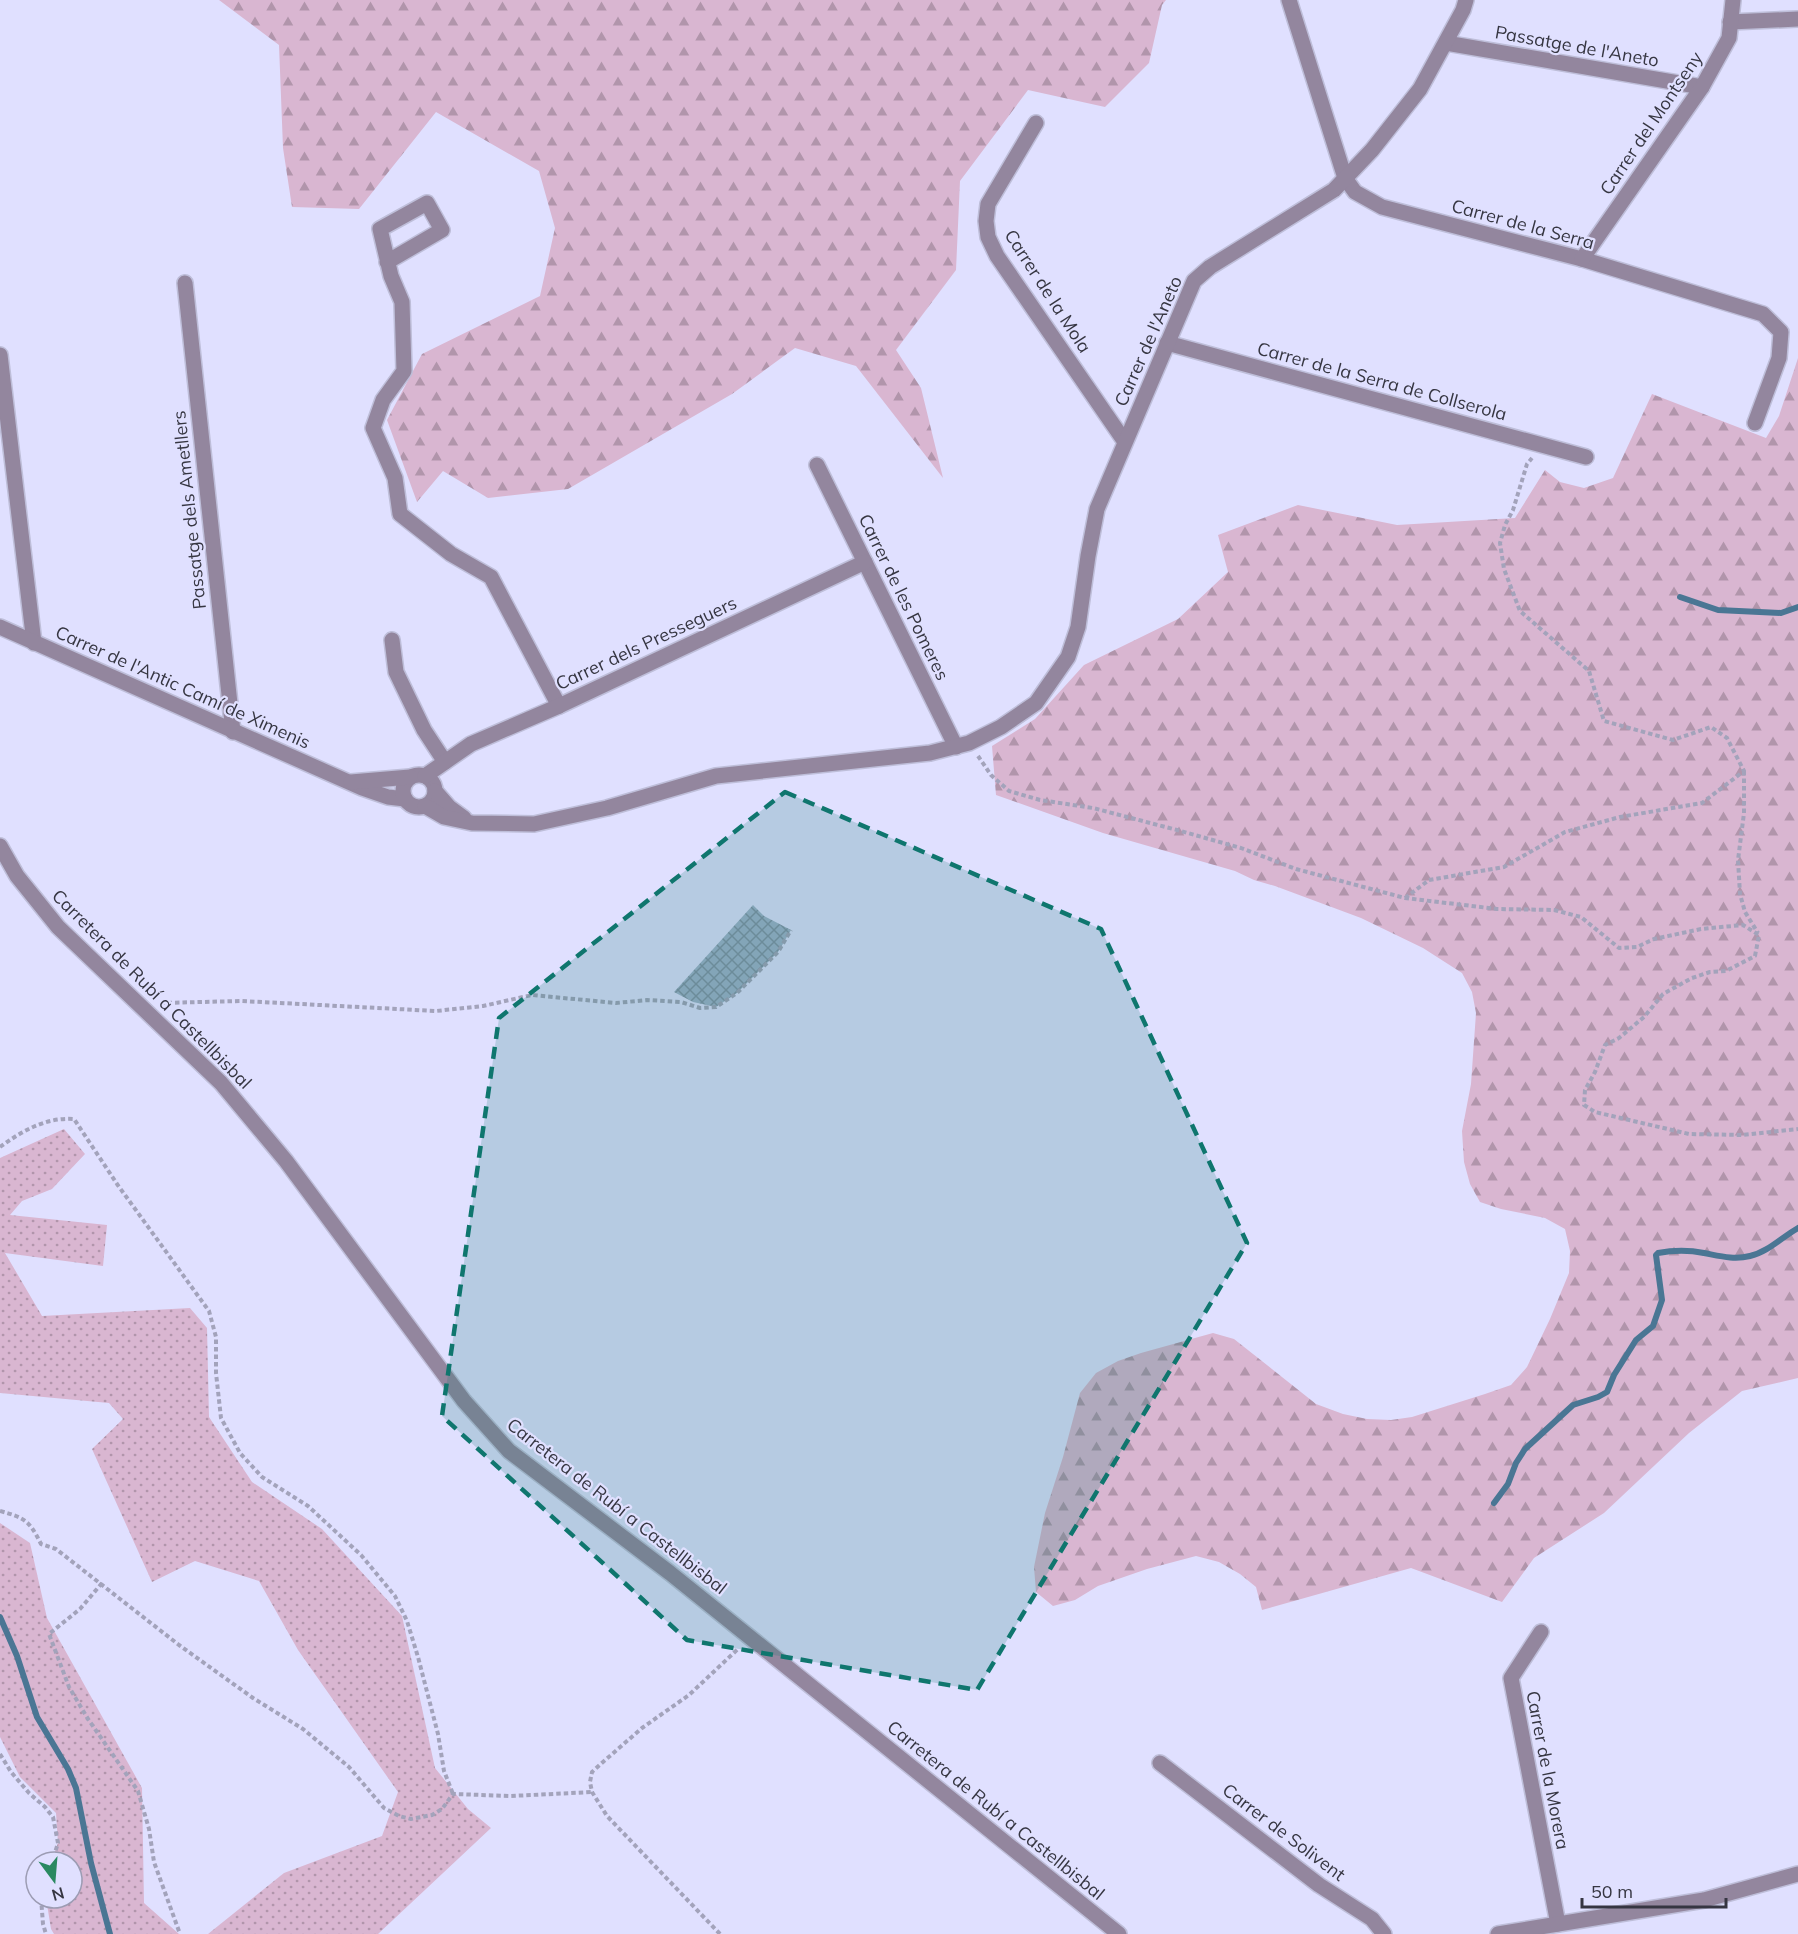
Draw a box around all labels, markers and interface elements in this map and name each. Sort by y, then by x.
street label: Passatge de l'Aneto [1493,20,1661,72]
street label: Carrer del Montseny [1595,47,1708,199]
street label: Carrer de la Serra [1449,194,1597,254]
street label: Carrer de la Mola [1000,225,1096,357]
street label: Carrer de l'Aneto [1109,272,1187,410]
street label: Carrer de la Serra de Collserola [1255,337,1509,425]
street label: Passatge dels Ametllers [167,409,211,610]
street label: Carrer de les Pomeres [854,510,954,684]
street label: Carrer dels Presseguers [552,591,740,695]
street label: Carrer de l'Antic Camí de Ximenis [52,620,314,754]
street label: Carretera de Rubí a Castellbisbal [47,884,257,1094]
street label: Carretera de Rubí a Castellbisbal [502,1413,732,1599]
street label: Carrer de la Morera [1521,1689,1575,1851]
street label: Carretera de Rubí a Castellbisbal [883,1715,1109,1905]
street label: Carrer de Solivent [1218,1778,1350,1886]
north arrow [24,1850,84,1910]
scale bar [1582,1871,1726,1909]
text: 50 m [1591,1880,1633,1903]
text: N [50,1883,67,1906]

